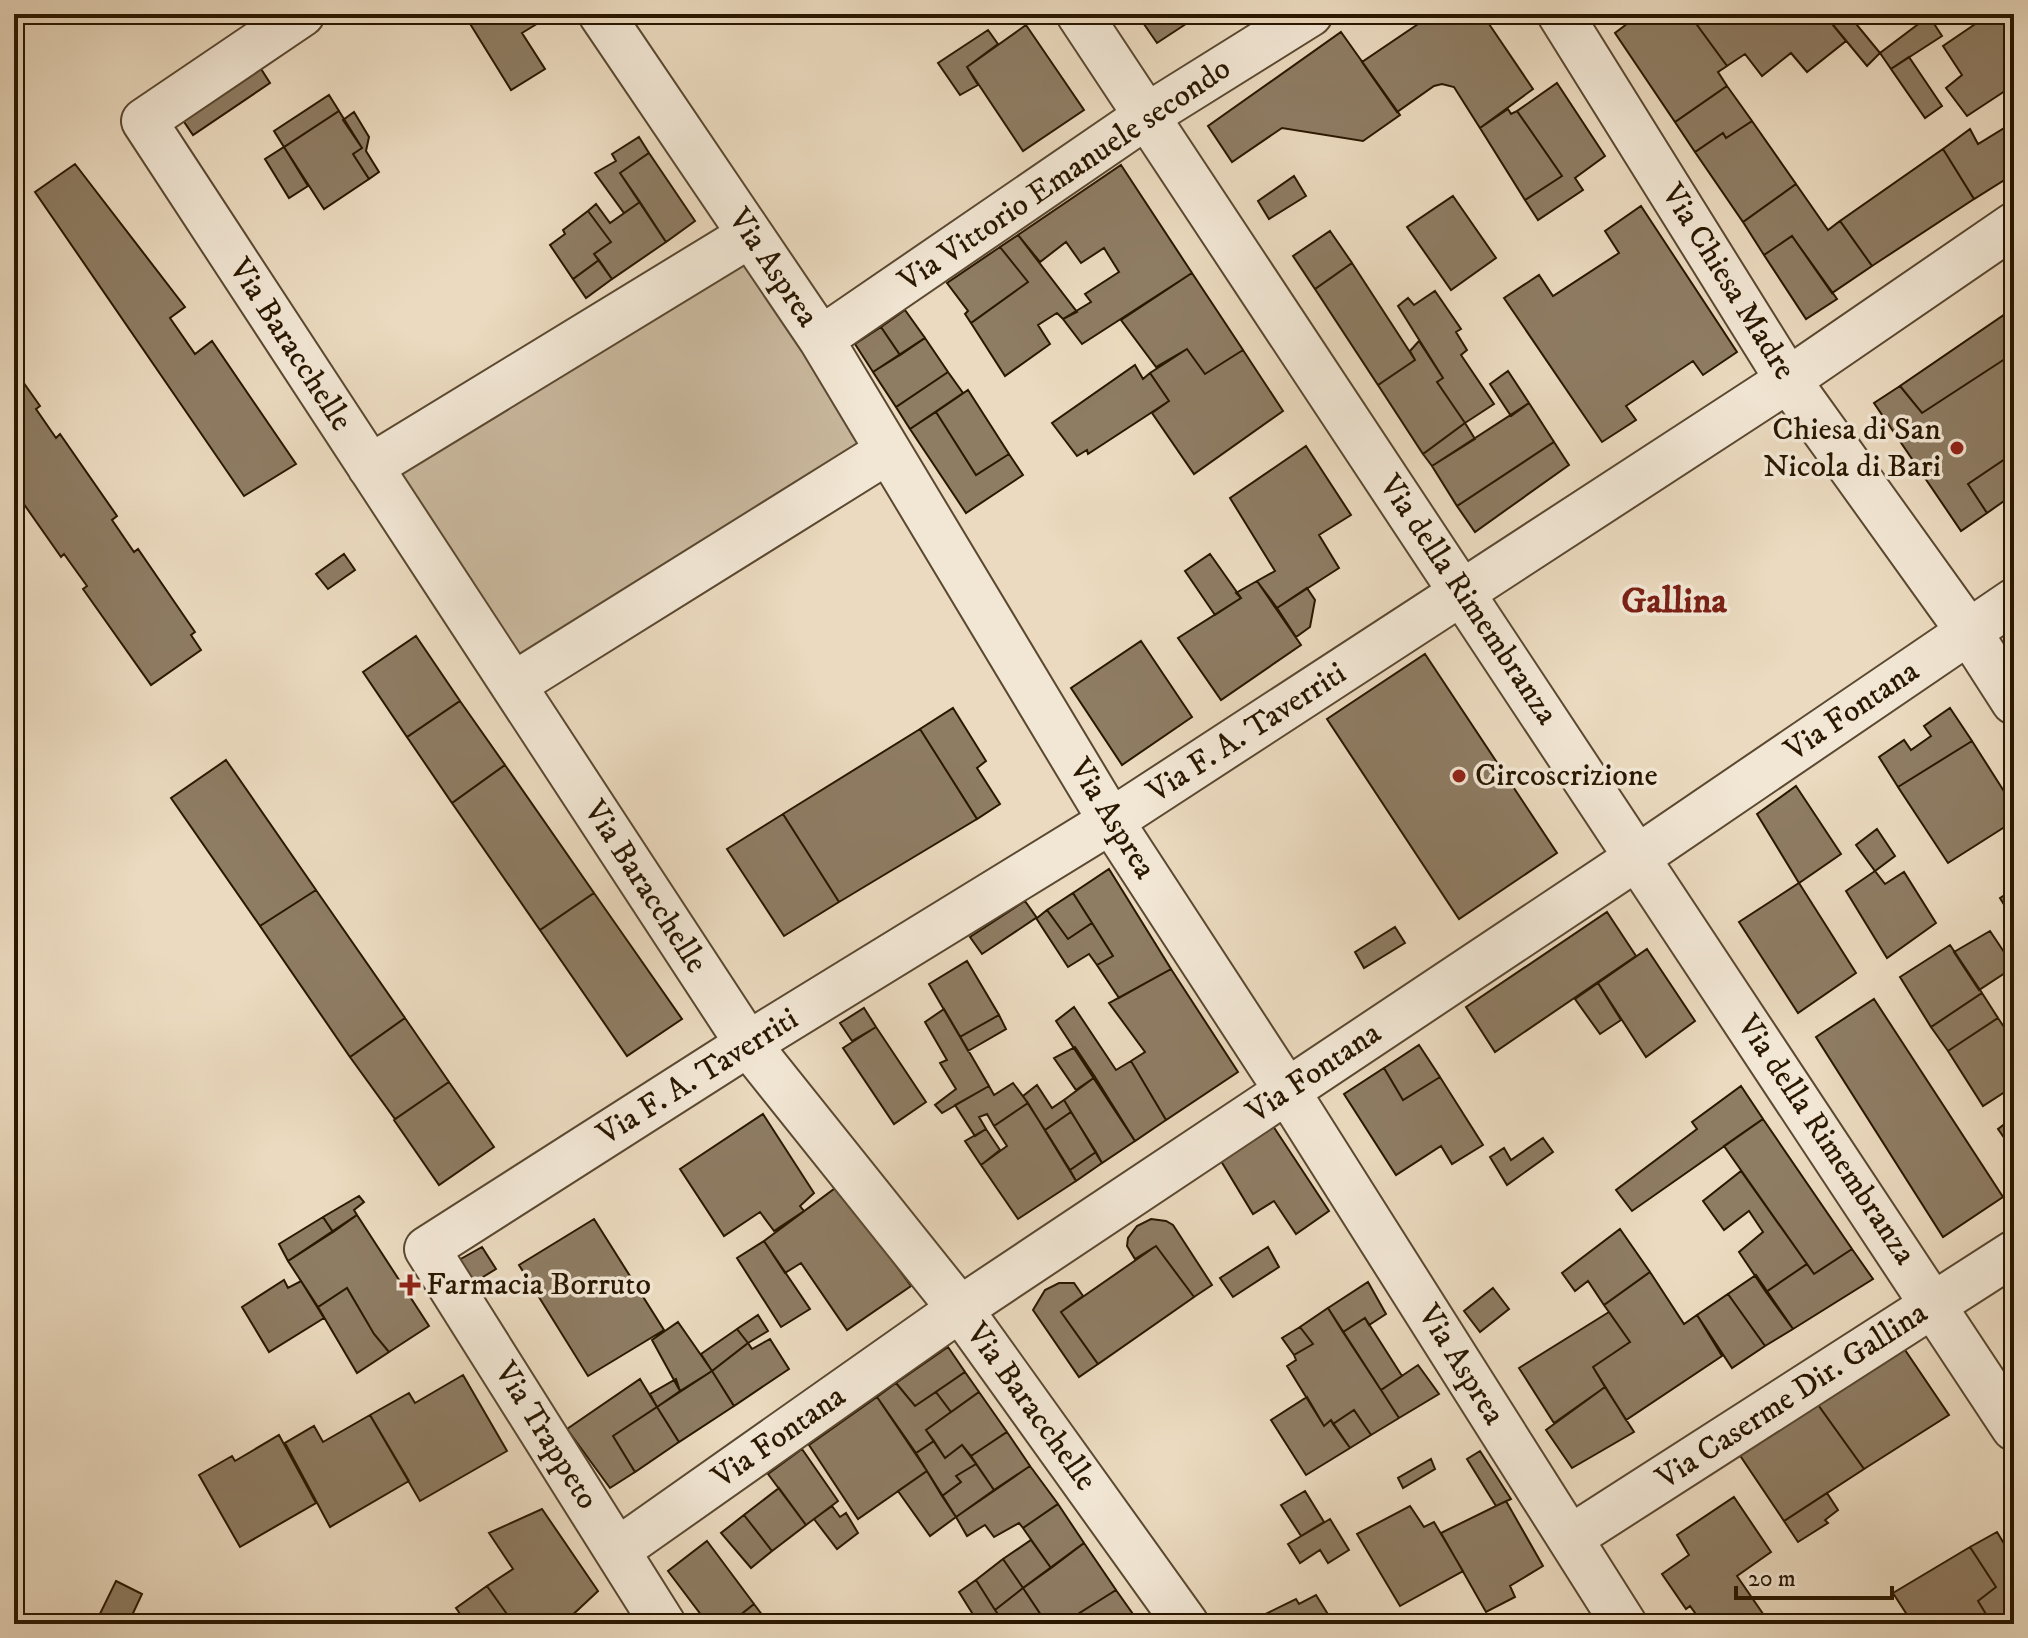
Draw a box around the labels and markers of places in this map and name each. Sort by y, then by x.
place label: Chiesa di San Nicola di Bari [1763,410,1941,487]
marker: Chiesa di San Nicola di Bari [1948,439,1966,457]
place label: Circoscrizione [1475,756,1658,796]
marker: Circoscrizione [1450,767,1468,785]
place label: Farmacia Borruto [426,1265,651,1305]
marker: Farmacia Borruto [401,1276,419,1294]

